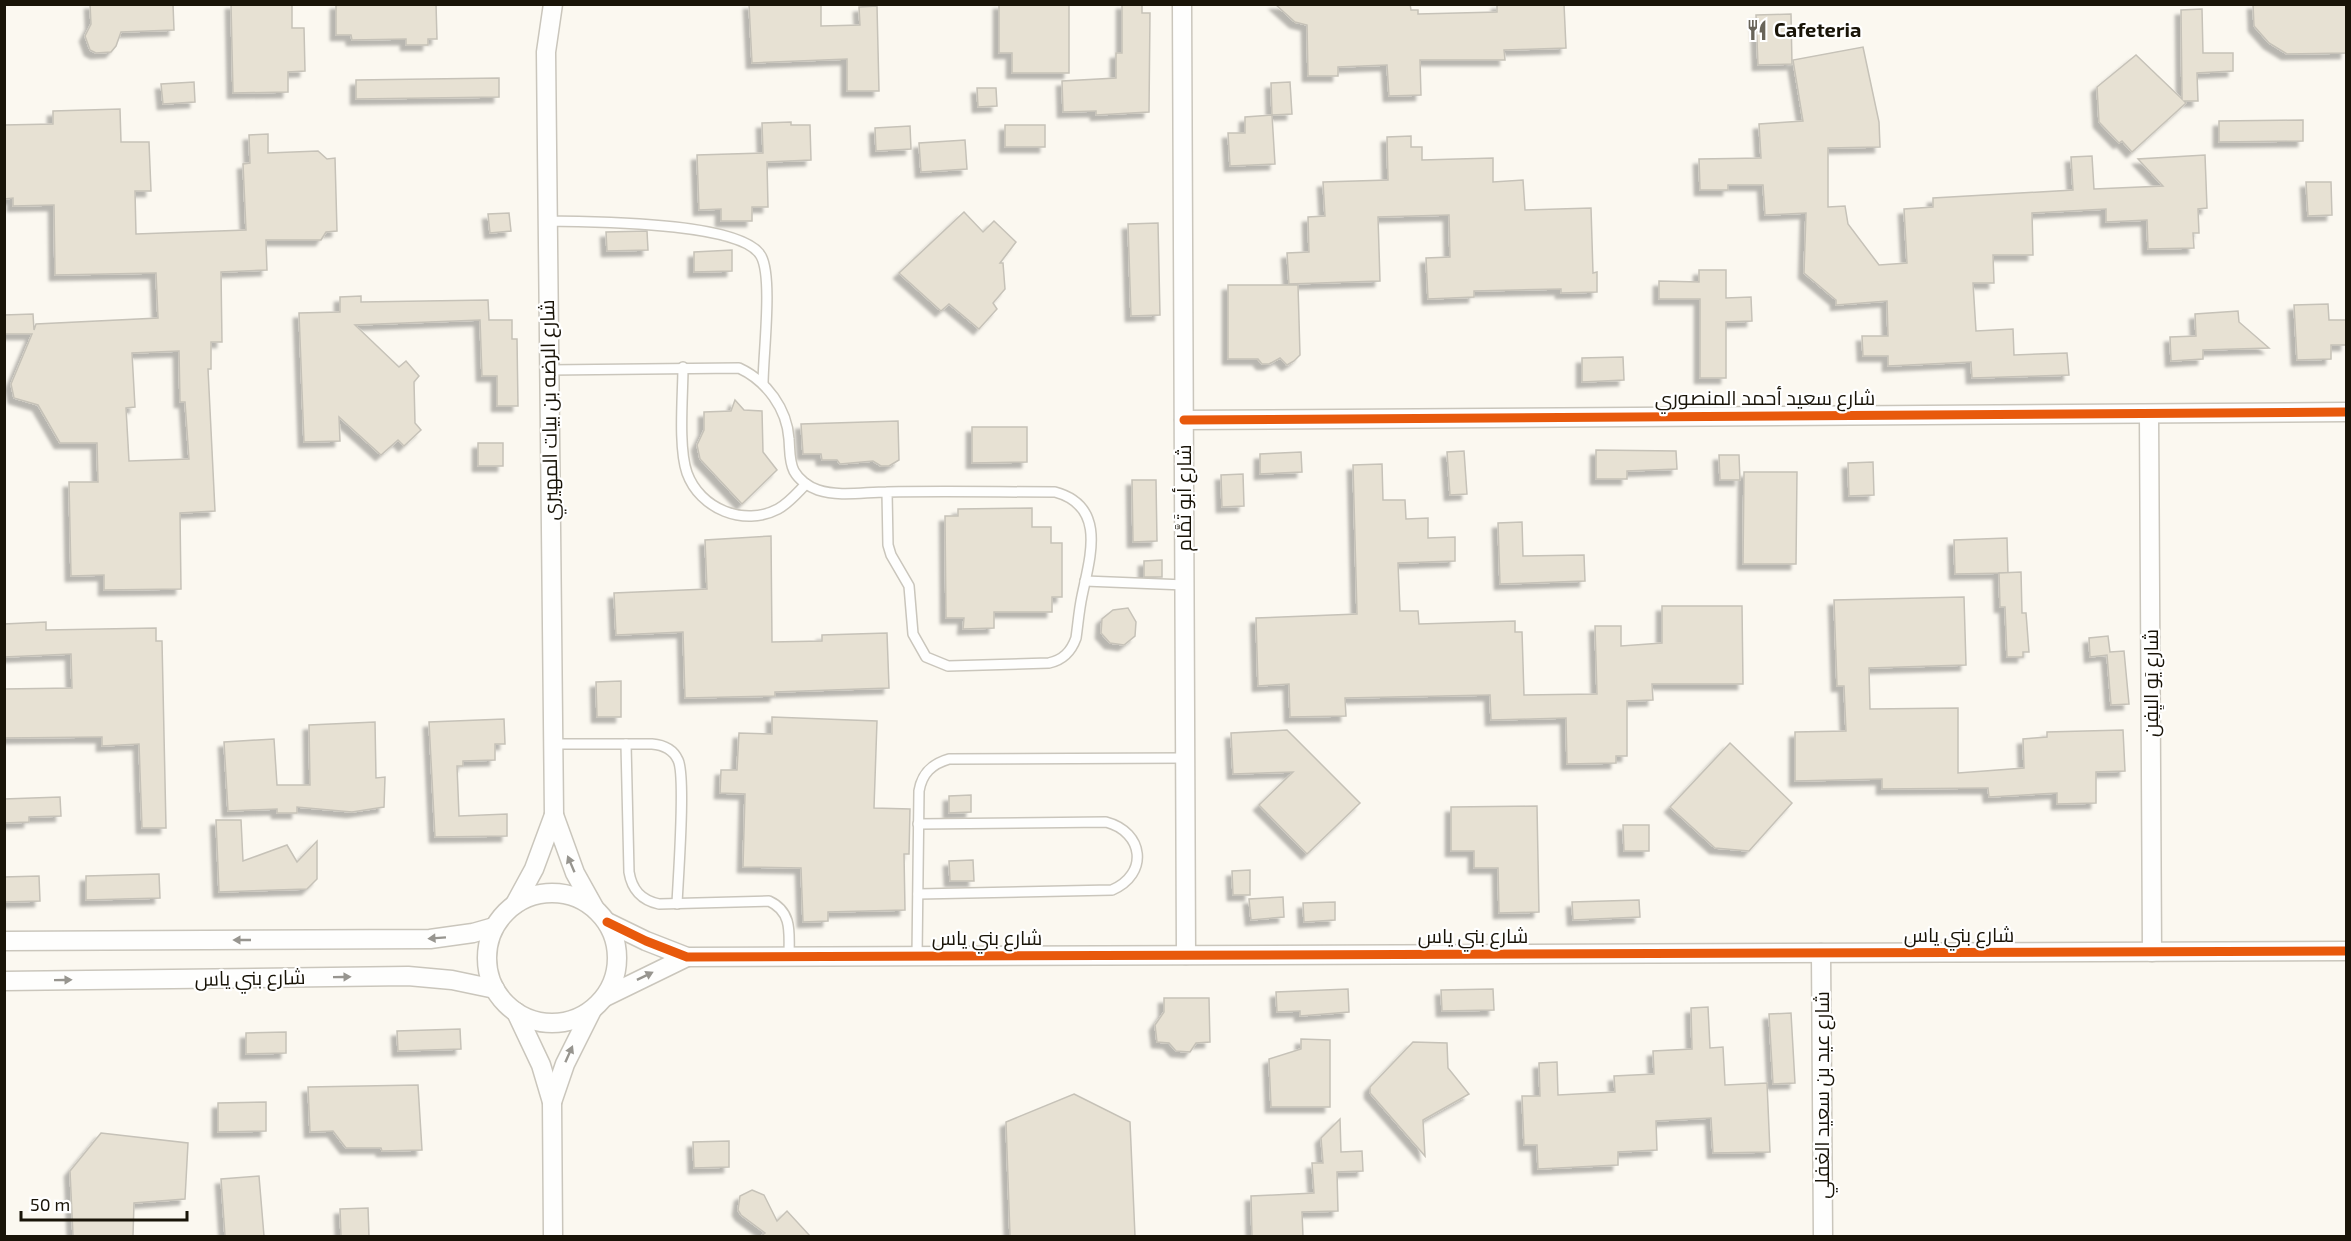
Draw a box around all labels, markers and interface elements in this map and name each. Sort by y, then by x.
place label: Cafeteria [1774,17,1861,41]
restaurant icon: Cafeteria [1745,18,1769,42]
street label: شارع الرضه بن بيات المهيري [534,299,567,521]
street label: شارع سعيد أحمد المنصوري [1655,385,1875,414]
street label: شارع أبو تَمَّام [1171,444,1198,552]
street label: شارع يَو اليِفِن [2138,629,2165,737]
one-way arrow [566,854,576,872]
street label: شارع بني ياس [1904,922,2014,951]
street label: شارع بني ياس [1418,923,1528,952]
street label: شارع بني ياس [932,925,1042,954]
one-way arrow [427,933,446,943]
one-way arrow [232,935,251,945]
street label: شارع بني ياس [194,964,306,995]
one-way arrow [636,971,653,981]
one-way arrow [332,972,351,982]
one-way arrow [53,975,72,985]
street label: شارع عيد بن سعيد الغفلي [1809,991,1838,1199]
one-way arrow [564,1046,573,1063]
scale bar [21,1184,188,1222]
text: 50 m [30,1193,70,1215]

